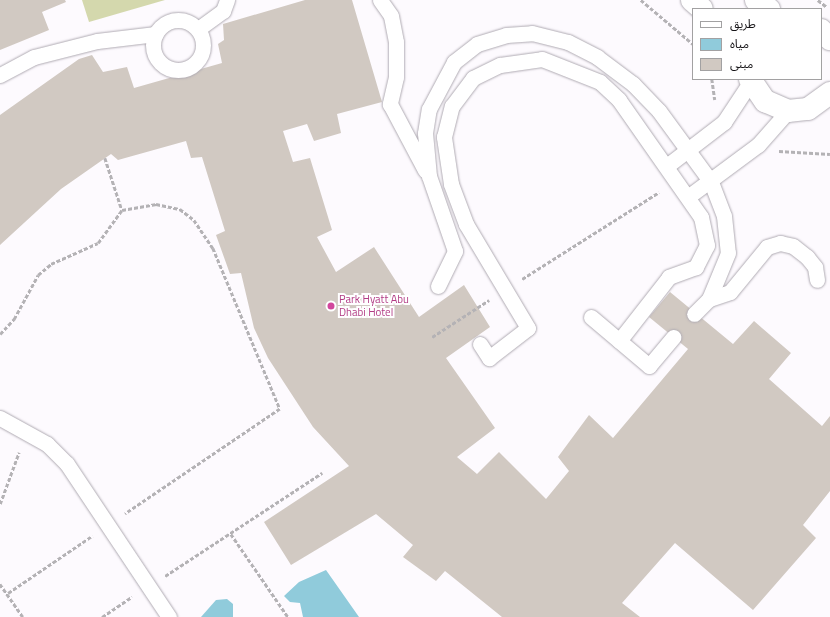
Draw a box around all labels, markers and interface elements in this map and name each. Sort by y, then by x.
legend [692,8,822,80]
text: طريق [730,14,756,33]
text: مياه [730,34,749,53]
text: مبنى [730,54,753,73]
place label: Park Hyatt Abu Dhabi Hotel [339,293,409,319]
marker: Park Hyatt Abu Dhabi Hotel [326,301,336,311]

